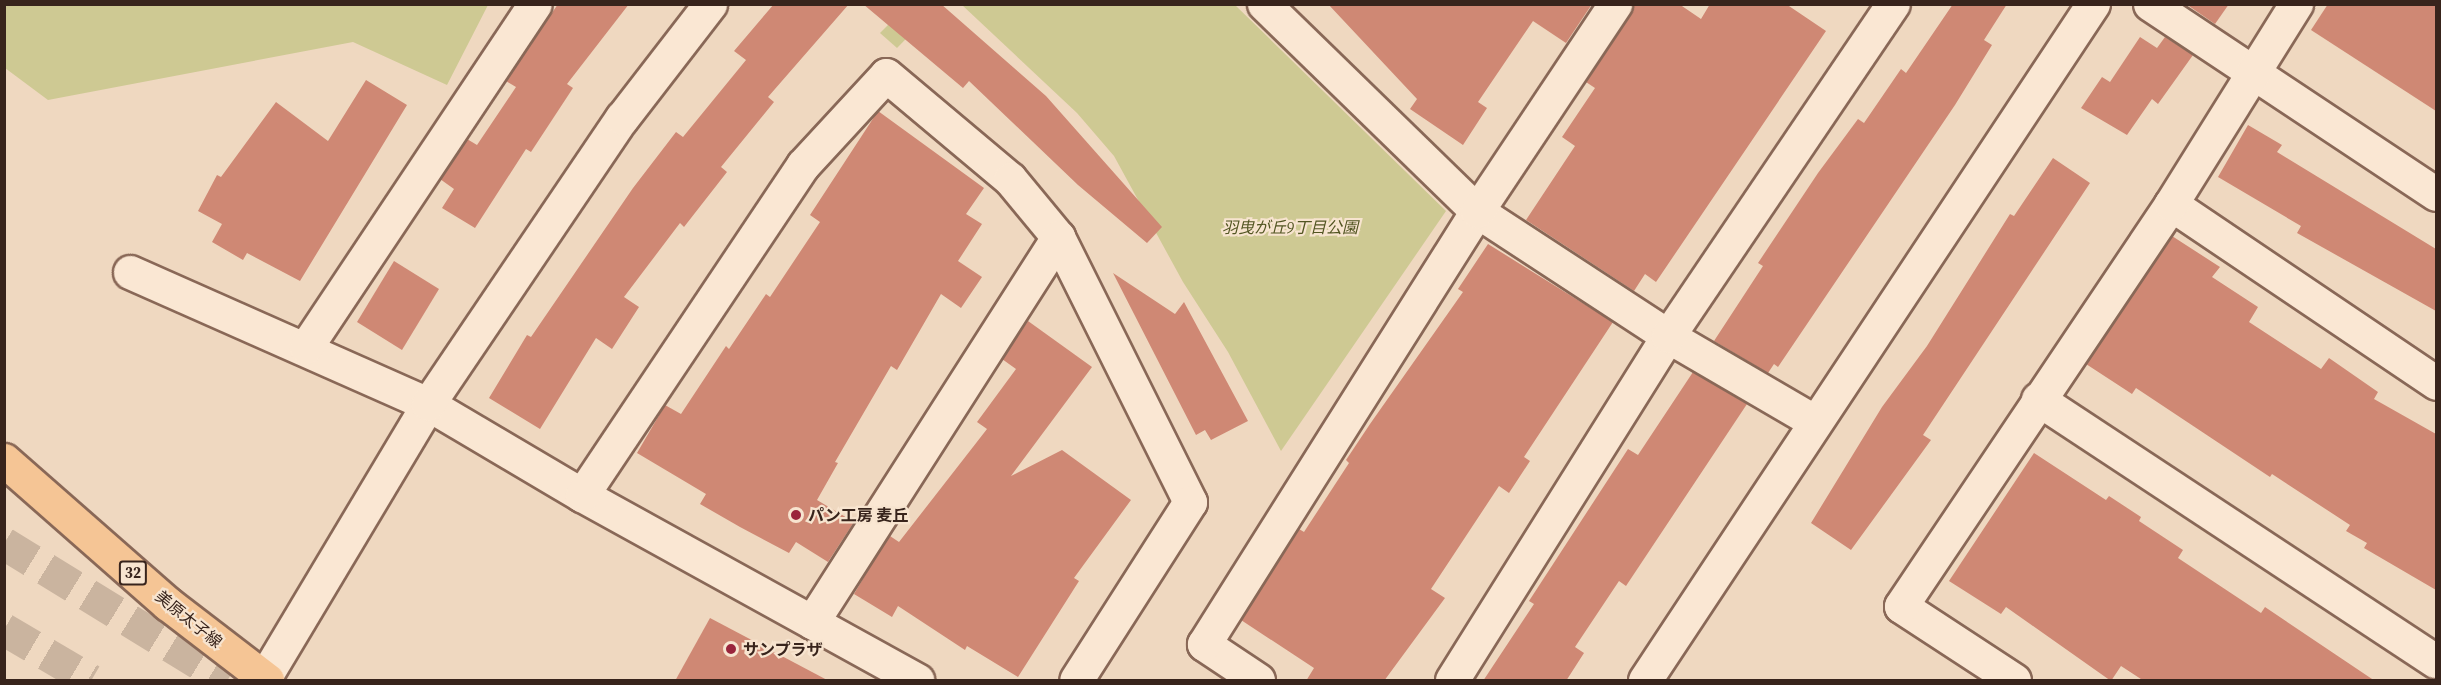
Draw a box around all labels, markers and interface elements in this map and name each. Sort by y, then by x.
park label: 羽曳が丘9丁目公園 [1222,217,1358,237]
place label: パン工房 麦丘 [808,505,907,525]
marker: パン工房 麦丘 [789,508,803,522]
road number: 32 [118,561,148,585]
street label: 美原太子線 [152,586,226,652]
place label: サンプラザ [743,639,823,659]
marker: サンプラザ [724,642,738,656]

